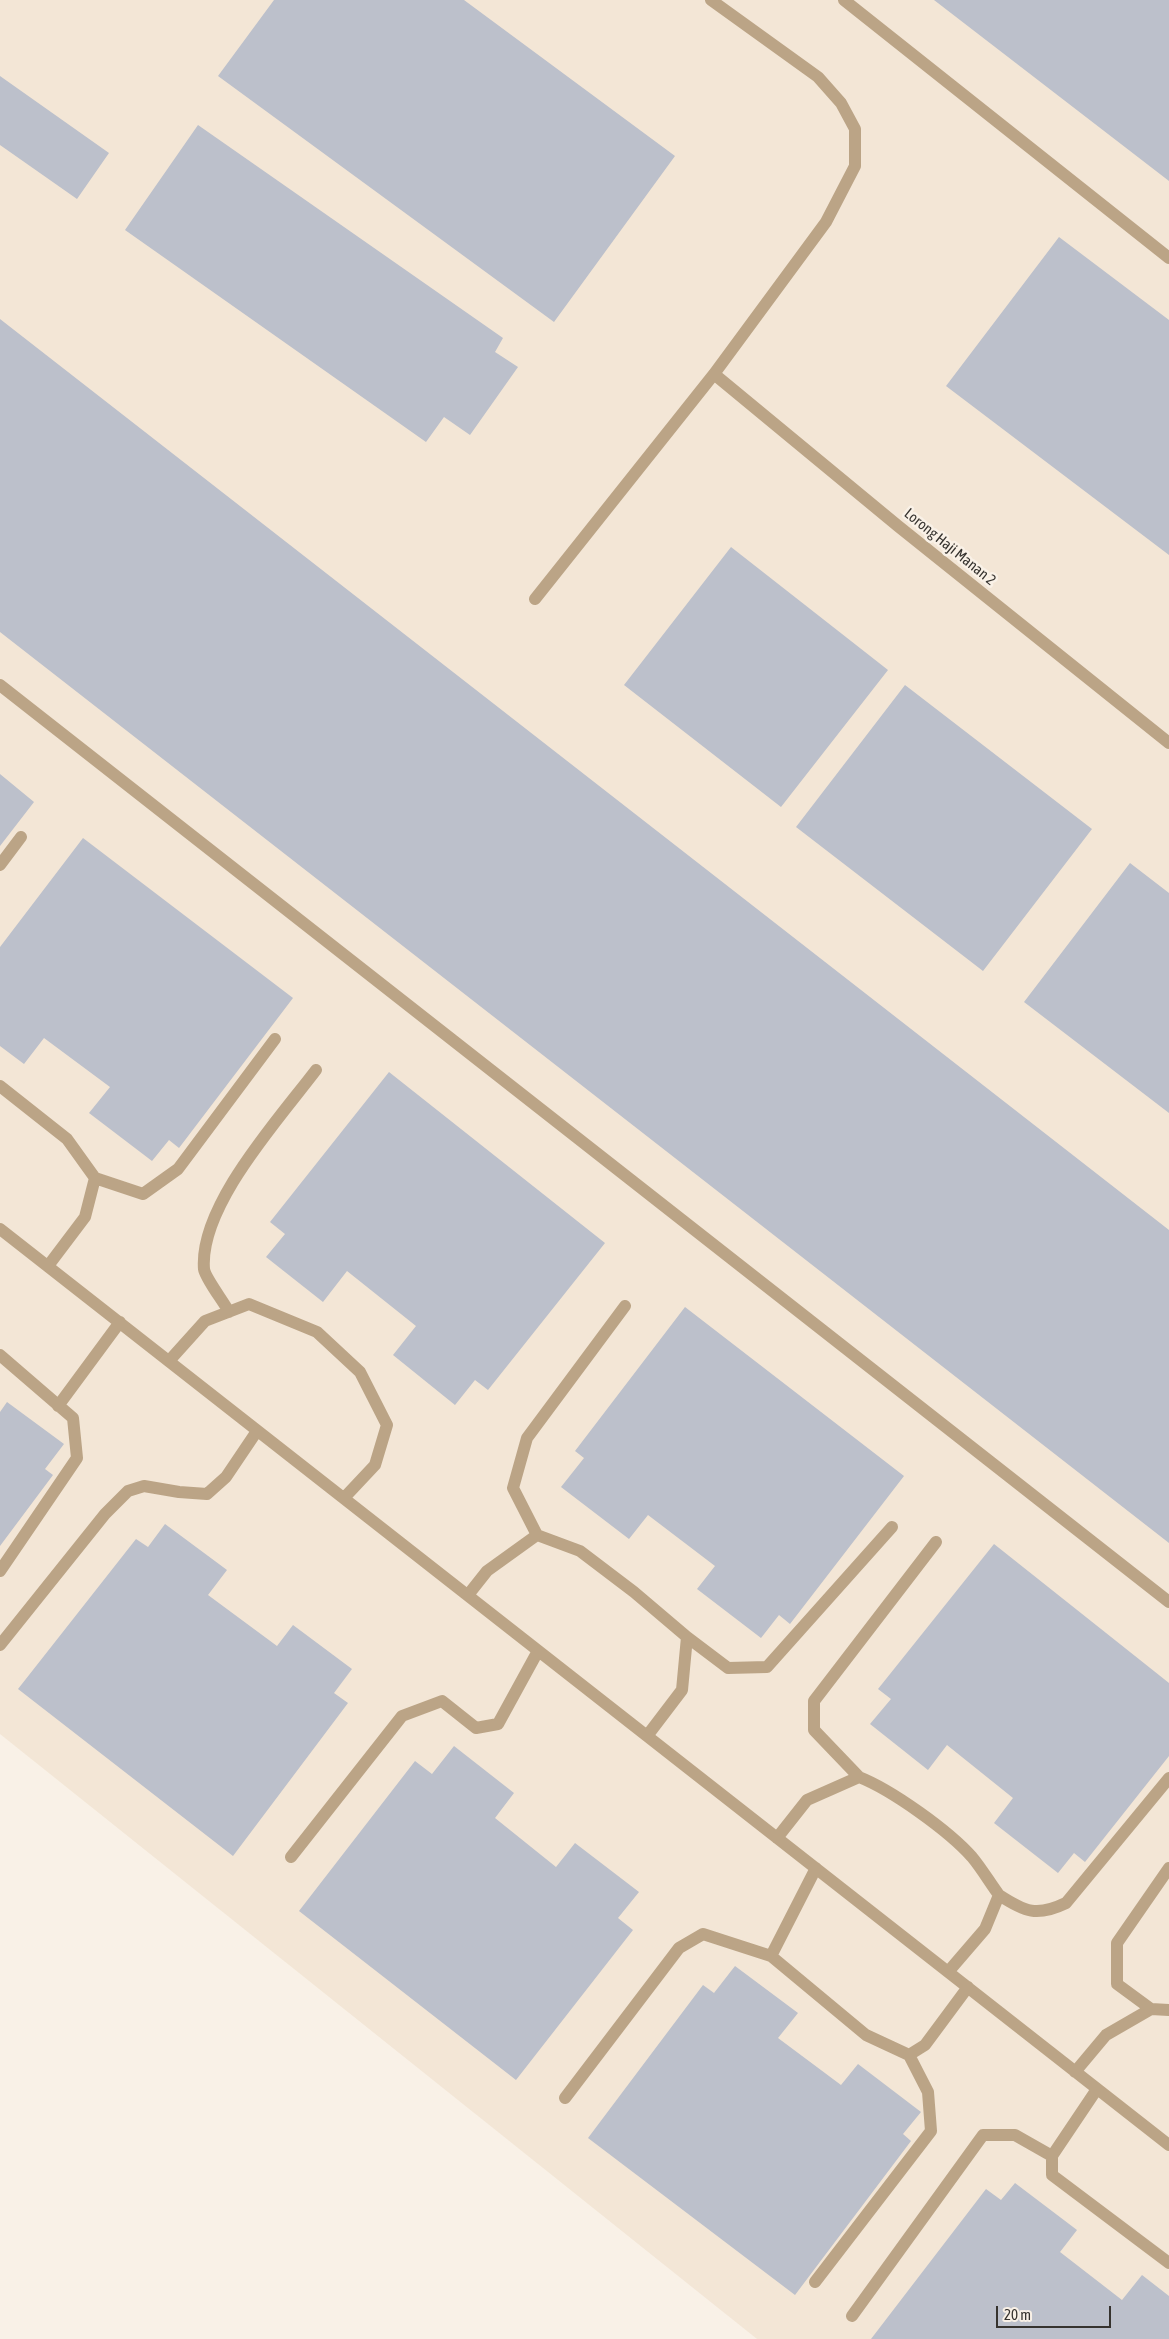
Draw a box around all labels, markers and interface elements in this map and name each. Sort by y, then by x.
street label: Lorong Haji Manan 2 [901,505,999,589]
scale bar [999,2296,1114,2328]
text: 20 m [1004,2306,1031,2323]

